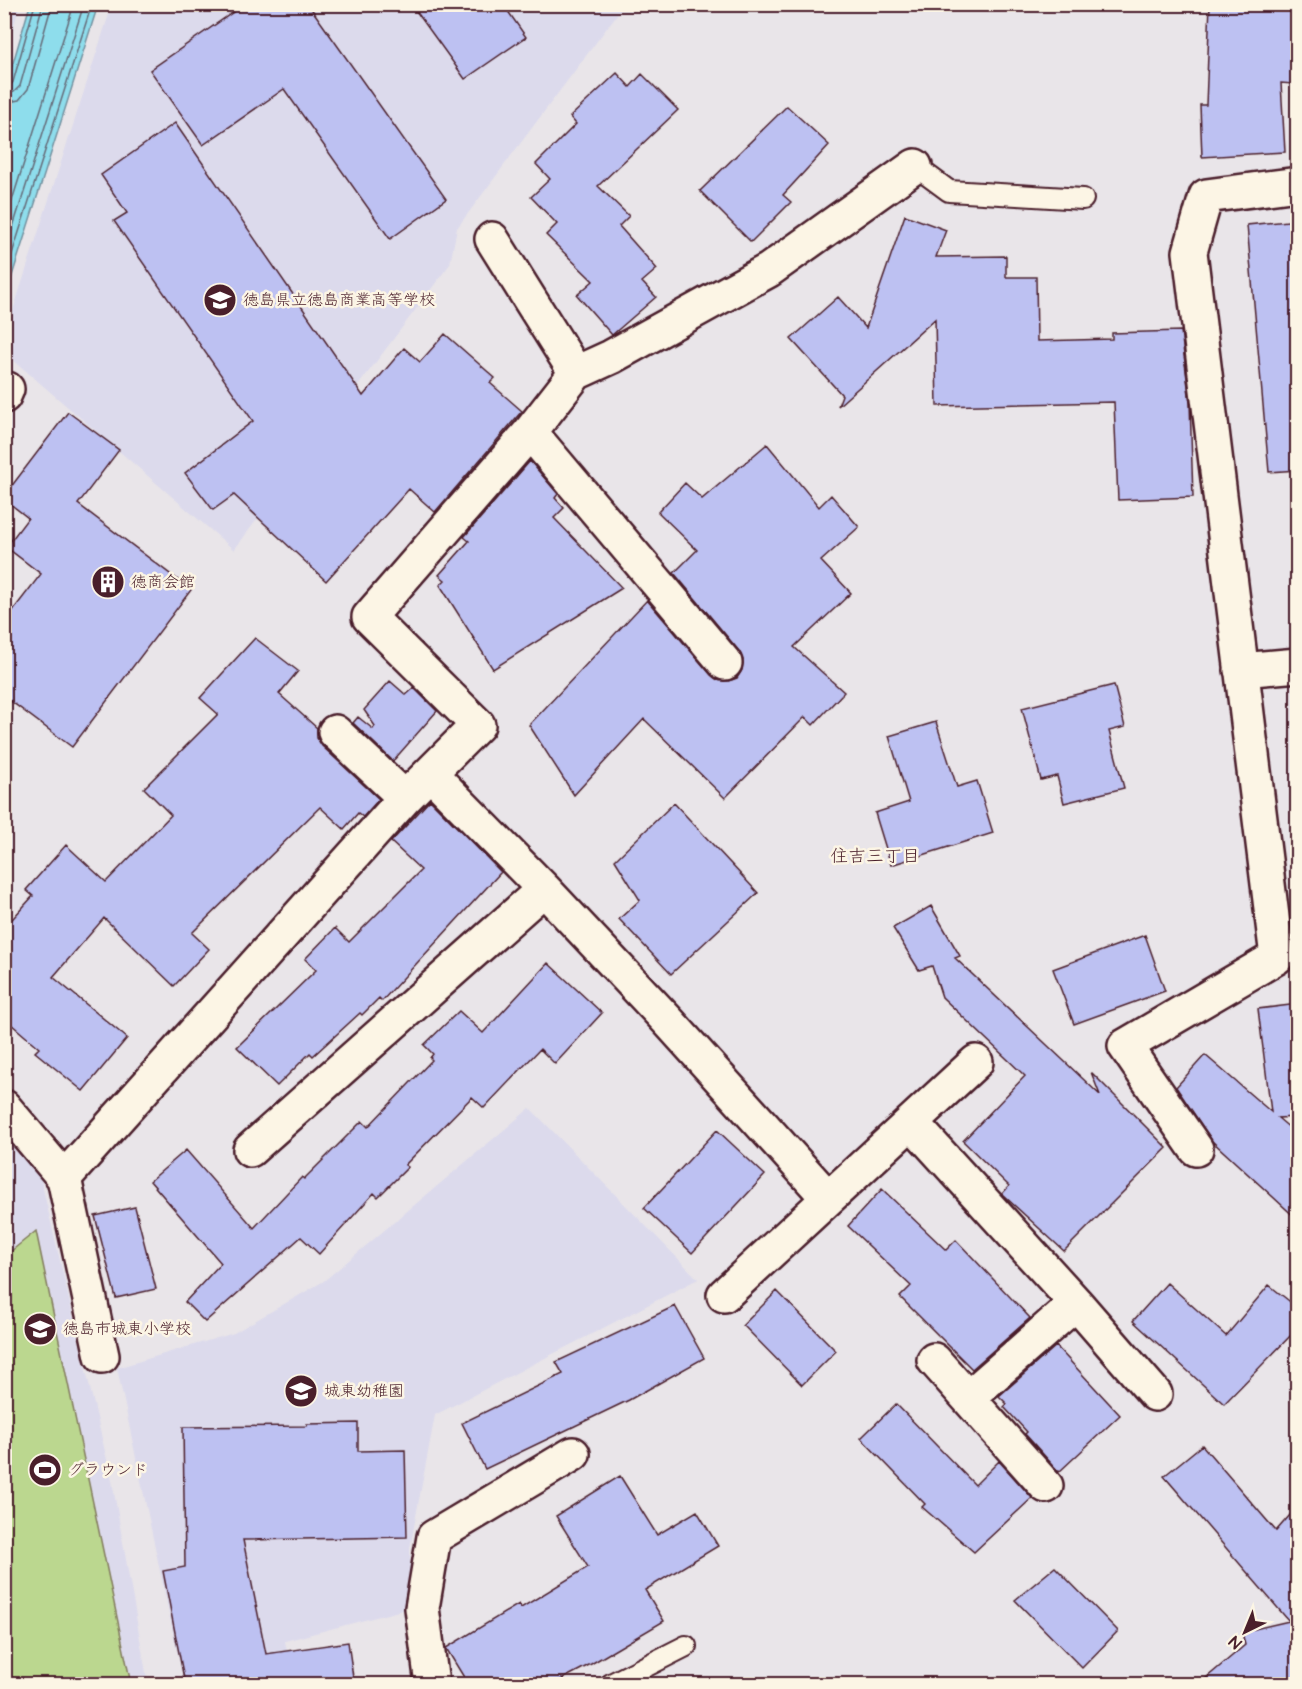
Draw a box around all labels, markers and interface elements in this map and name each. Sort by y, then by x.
school or university icon: 徳島県立徳島商業高等学校 [202,282,238,318]
place label: 徳島県立徳島商業高等学校 [243,289,435,311]
building icon: 徳商会館 [90,564,126,600]
place label: 徳商会館 [131,571,195,593]
district label: 住吉三丁目 [830,844,920,869]
school or university icon: 徳島市城東小学校 [22,1311,58,1347]
place label: 徳島市城東小学校 [63,1318,191,1340]
school or university icon: 城東幼稚園 [283,1373,319,1409]
place label: 城東幼稚園 [324,1380,404,1402]
sports icon: グラウンド [27,1452,63,1488]
place label: グラウンド [68,1459,148,1481]
north arrow [1215,1602,1275,1662]
text: N [1224,1631,1247,1654]

